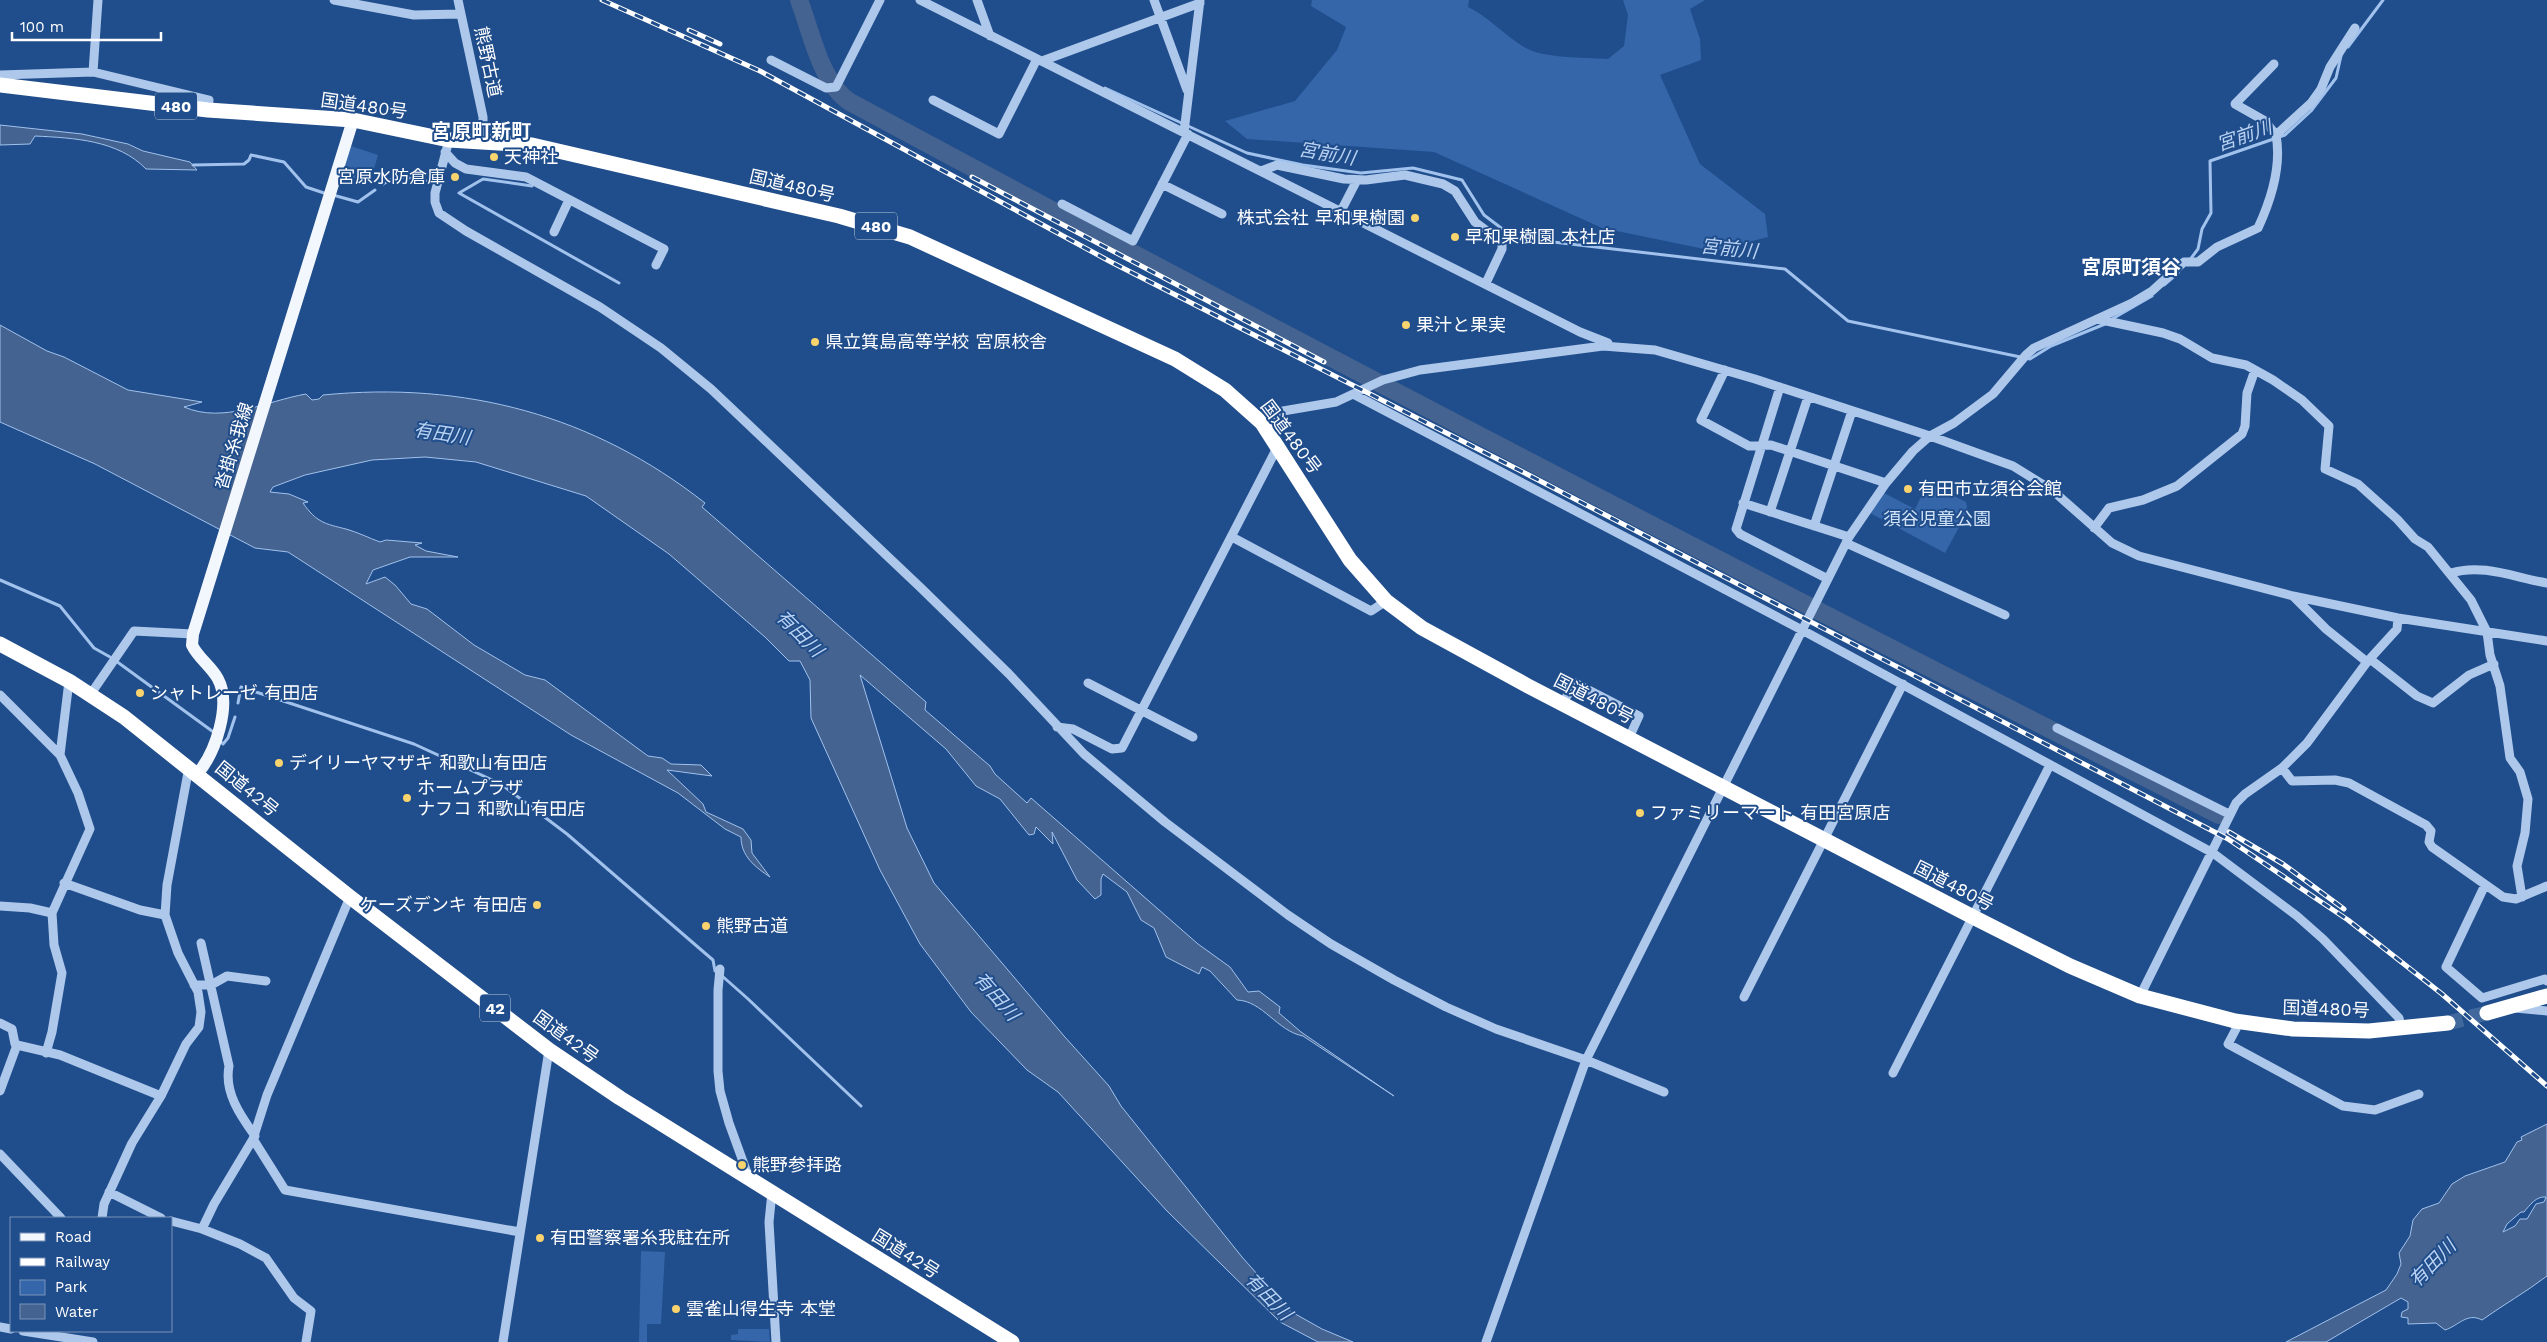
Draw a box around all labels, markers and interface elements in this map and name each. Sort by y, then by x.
scale bar [12,10,161,42]
text: 100 m [20,18,64,36]
street label: 熊野古道 [471,24,506,99]
street label: 国道480号 [319,89,409,122]
road number: 480 [155,92,197,120]
water label: 宮前川 [2213,115,2277,156]
district label: 宮原町新町 [431,119,531,143]
water label: 宮前川 [1297,137,1359,170]
place label: 天神社 [504,146,558,167]
marker: 天神社 [488,151,500,163]
street label: 国道480号 [747,165,837,206]
place label: 宮原水防倉庫 [337,166,445,187]
marker: 宮原水防倉庫 [449,171,461,183]
place label: 株式会社 早和果樹園 [1237,207,1405,228]
road number: 480 [855,212,897,240]
marker: 株式会社 早和果樹園 [1409,212,1421,224]
place label: 早和果樹園 本社店 [1465,226,1615,247]
marker: 早和果樹園 本社店 [1449,231,1461,243]
water label: 宮前川 [1699,234,1760,263]
district label: 宮原町須谷 [2081,255,2181,279]
place label: 果汁と果実 [1416,314,1506,335]
marker: 果汁と果実 [1400,319,1412,331]
place label: 県立箕島高等学校 宮原校舎 [825,331,1047,352]
marker: 県立箕島高等学校 宮原校舎 [809,336,821,348]
street label: 国道480号 [1257,396,1326,478]
street label: 沓掛糸我線 [210,400,257,492]
water label: 有田川 [412,418,474,450]
place label: 有田市立須谷会館 [1918,478,2062,499]
marker: 有田市立須谷会館 [1902,483,1914,495]
park label: 須谷児童公園 [1883,508,1991,529]
water label: 有田川 [771,605,829,663]
street label: 国道480号 [1551,669,1638,728]
place label: シャトレーゼ 有田店 [150,682,318,703]
marker: シャトレーゼ 有田店 [134,687,146,699]
place label: デイリーヤマザキ 和歌山有田店 [289,752,547,773]
street label: 国道42号 [211,757,283,821]
marker: デイリーヤマザキ 和歌山有田店 [273,757,285,769]
place label: ホームプラザ ナフコ 和歌山有田店 [417,777,585,819]
marker: ホームプラザ ナフコ 和歌山有田店 [401,792,413,804]
place label: ファミリーマート 有田宮原店 [1650,802,1890,823]
marker: ファミリーマート 有田宮原店 [1634,807,1646,819]
street label: 国道480号 [1911,856,1998,915]
place label: ケーズデンキ 有田店 [360,894,527,915]
marker: ケーズデンキ 有田店 [531,899,543,911]
place label: 熊野古道 [716,915,788,936]
marker: 熊野古道 [700,920,712,932]
water label: 有田川 [969,967,1025,1027]
road number: 42 [480,994,510,1021]
street label: 国道480号 [2282,996,2370,1021]
street label: 国道42号 [530,1006,603,1067]
place label: 熊野参拝路 [752,1154,842,1175]
marker: 熊野参拝路 [736,1159,748,1171]
legend [10,1217,172,1332]
street label: 国道42号 [869,1225,944,1282]
place label: 有田警察署糸我駐在所 [550,1227,730,1248]
text: Road [55,1228,92,1246]
marker: 有田警察署糸我駐在所 [534,1232,546,1244]
water label: 有田川 [2404,1233,2462,1292]
text: Railway [55,1253,110,1271]
water label: 有田川 [1241,1268,1298,1326]
text: Park [55,1278,88,1296]
place label: 雲雀山得生寺 本堂 [686,1298,836,1319]
text: Water [55,1303,98,1321]
marker: 雲雀山得生寺 本堂 [670,1303,682,1315]

